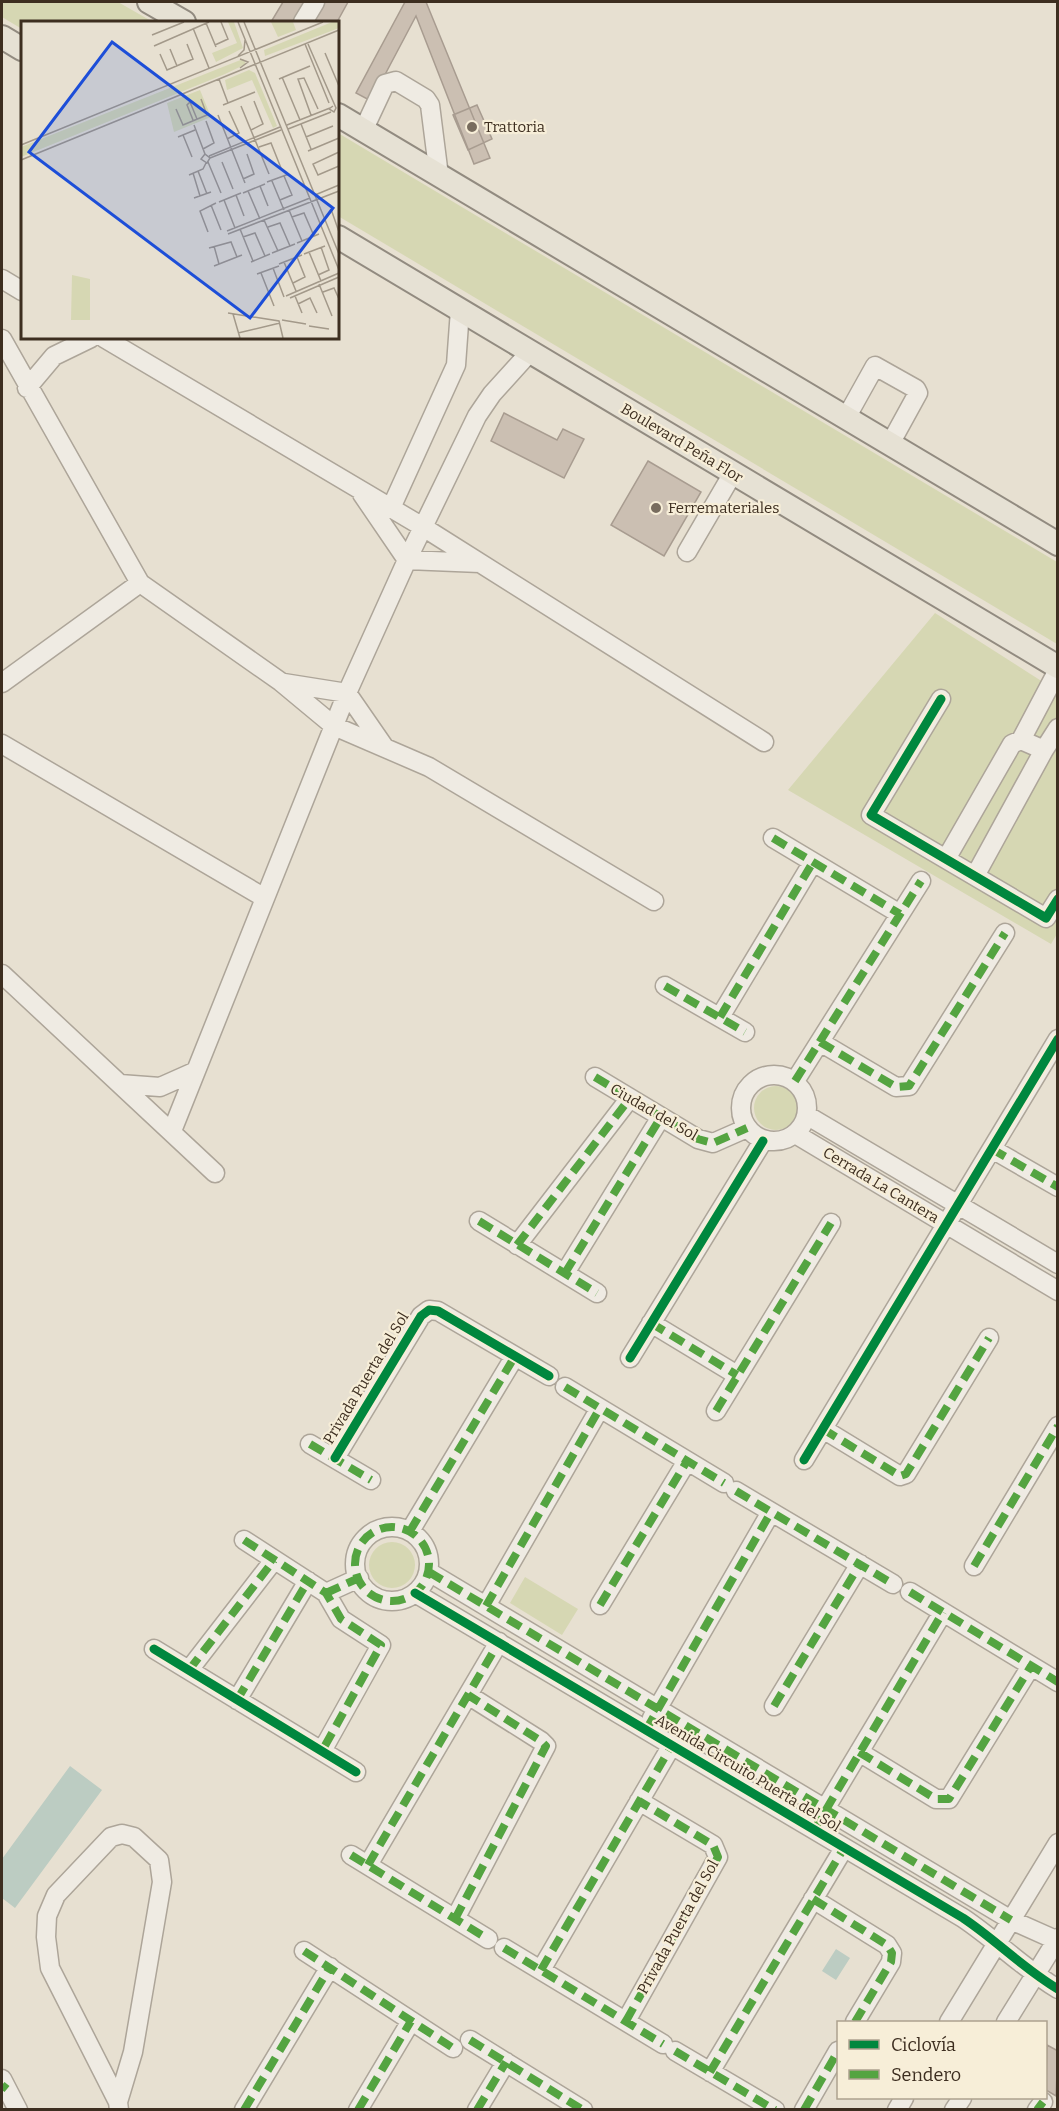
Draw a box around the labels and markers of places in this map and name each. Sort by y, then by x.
place label: Trattoria [484,118,545,136]
marker: Trattoria [465,120,479,134]
place label: Ferremateriales [668,499,779,517]
marker: Ferremateriales [649,501,663,515]

